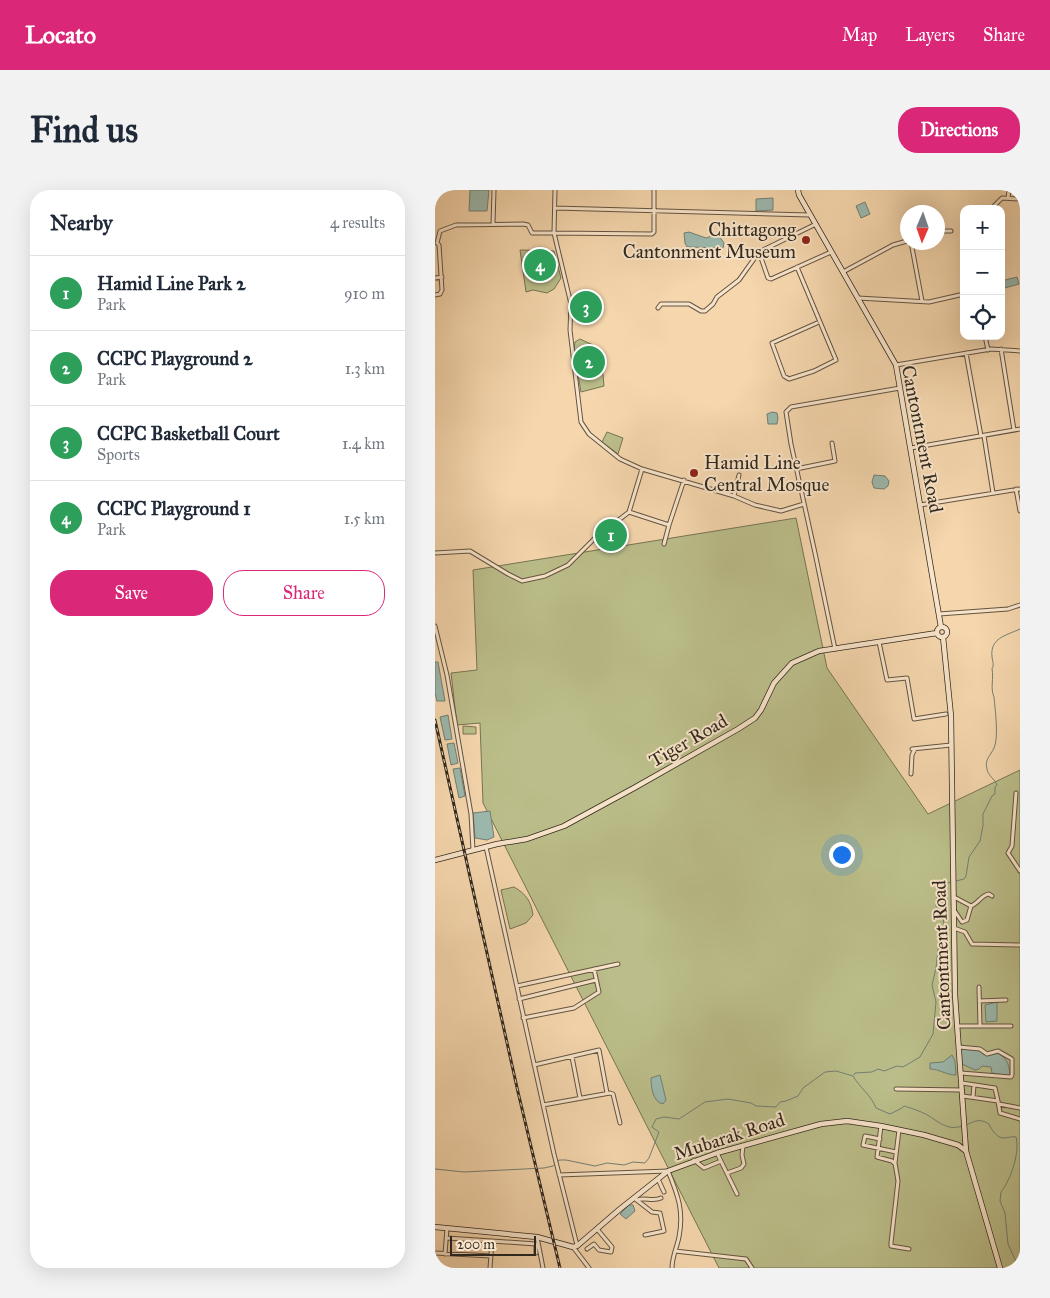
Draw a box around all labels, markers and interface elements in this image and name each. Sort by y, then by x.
text: Locato [25,20,96,50]
text: Map [842,24,877,46]
text: Layers [905,24,955,46]
text: Share [983,24,1025,46]
button: Directions [898,107,1020,153]
text: Find us [30,109,138,152]
north arrow [900,205,945,250]
map controls [960,205,1005,340]
button: + [960,205,1005,250]
text: Nearby [50,210,113,236]
text: 4 results [330,213,385,232]
place label: Chittagong Cantonment Museum [623,218,796,263]
marker: Chittagong Cantonment Museum [800,234,812,246]
pin: 4 [524,246,556,284]
button: − [960,250,1005,295]
text: Hamid Line Park 2 [97,272,246,295]
text: 1 [63,284,69,303]
text: 910 m [344,284,385,303]
pin: 3 [570,288,602,326]
text: Park [97,295,126,314]
button: locate [960,295,1005,340]
pin: 2 [573,343,605,381]
text: CCPC Playground 2 [97,347,253,370]
text: 2 [62,359,70,378]
text: 1.3 km [345,359,385,378]
street label: Cantontment Road [897,363,948,515]
text: Park [97,370,126,389]
text: CCPC Basketball Court [97,422,280,445]
text: 3 [63,434,69,453]
text: 1.4 km [342,434,385,453]
text: Sports [97,445,140,464]
place label: Hamid Line Central Mosque [704,451,829,497]
marker: Hamid Line Central Mosque [688,467,700,479]
text: CCPC Playground 1 [97,497,251,520]
text: 4 [62,509,70,528]
text: 1.5 km [344,509,385,528]
pin: 1 [595,516,627,554]
text: Park [97,520,126,539]
button: Save [50,570,213,616]
button: Share [223,570,385,616]
street label: Tiger Road [645,709,732,773]
your location [829,842,855,868]
street label: Cantontment Road [927,879,956,1030]
street label: Mubarak Road [671,1108,788,1165]
scale bar [450,1233,536,1256]
text: 200 m [457,1236,495,1253]

